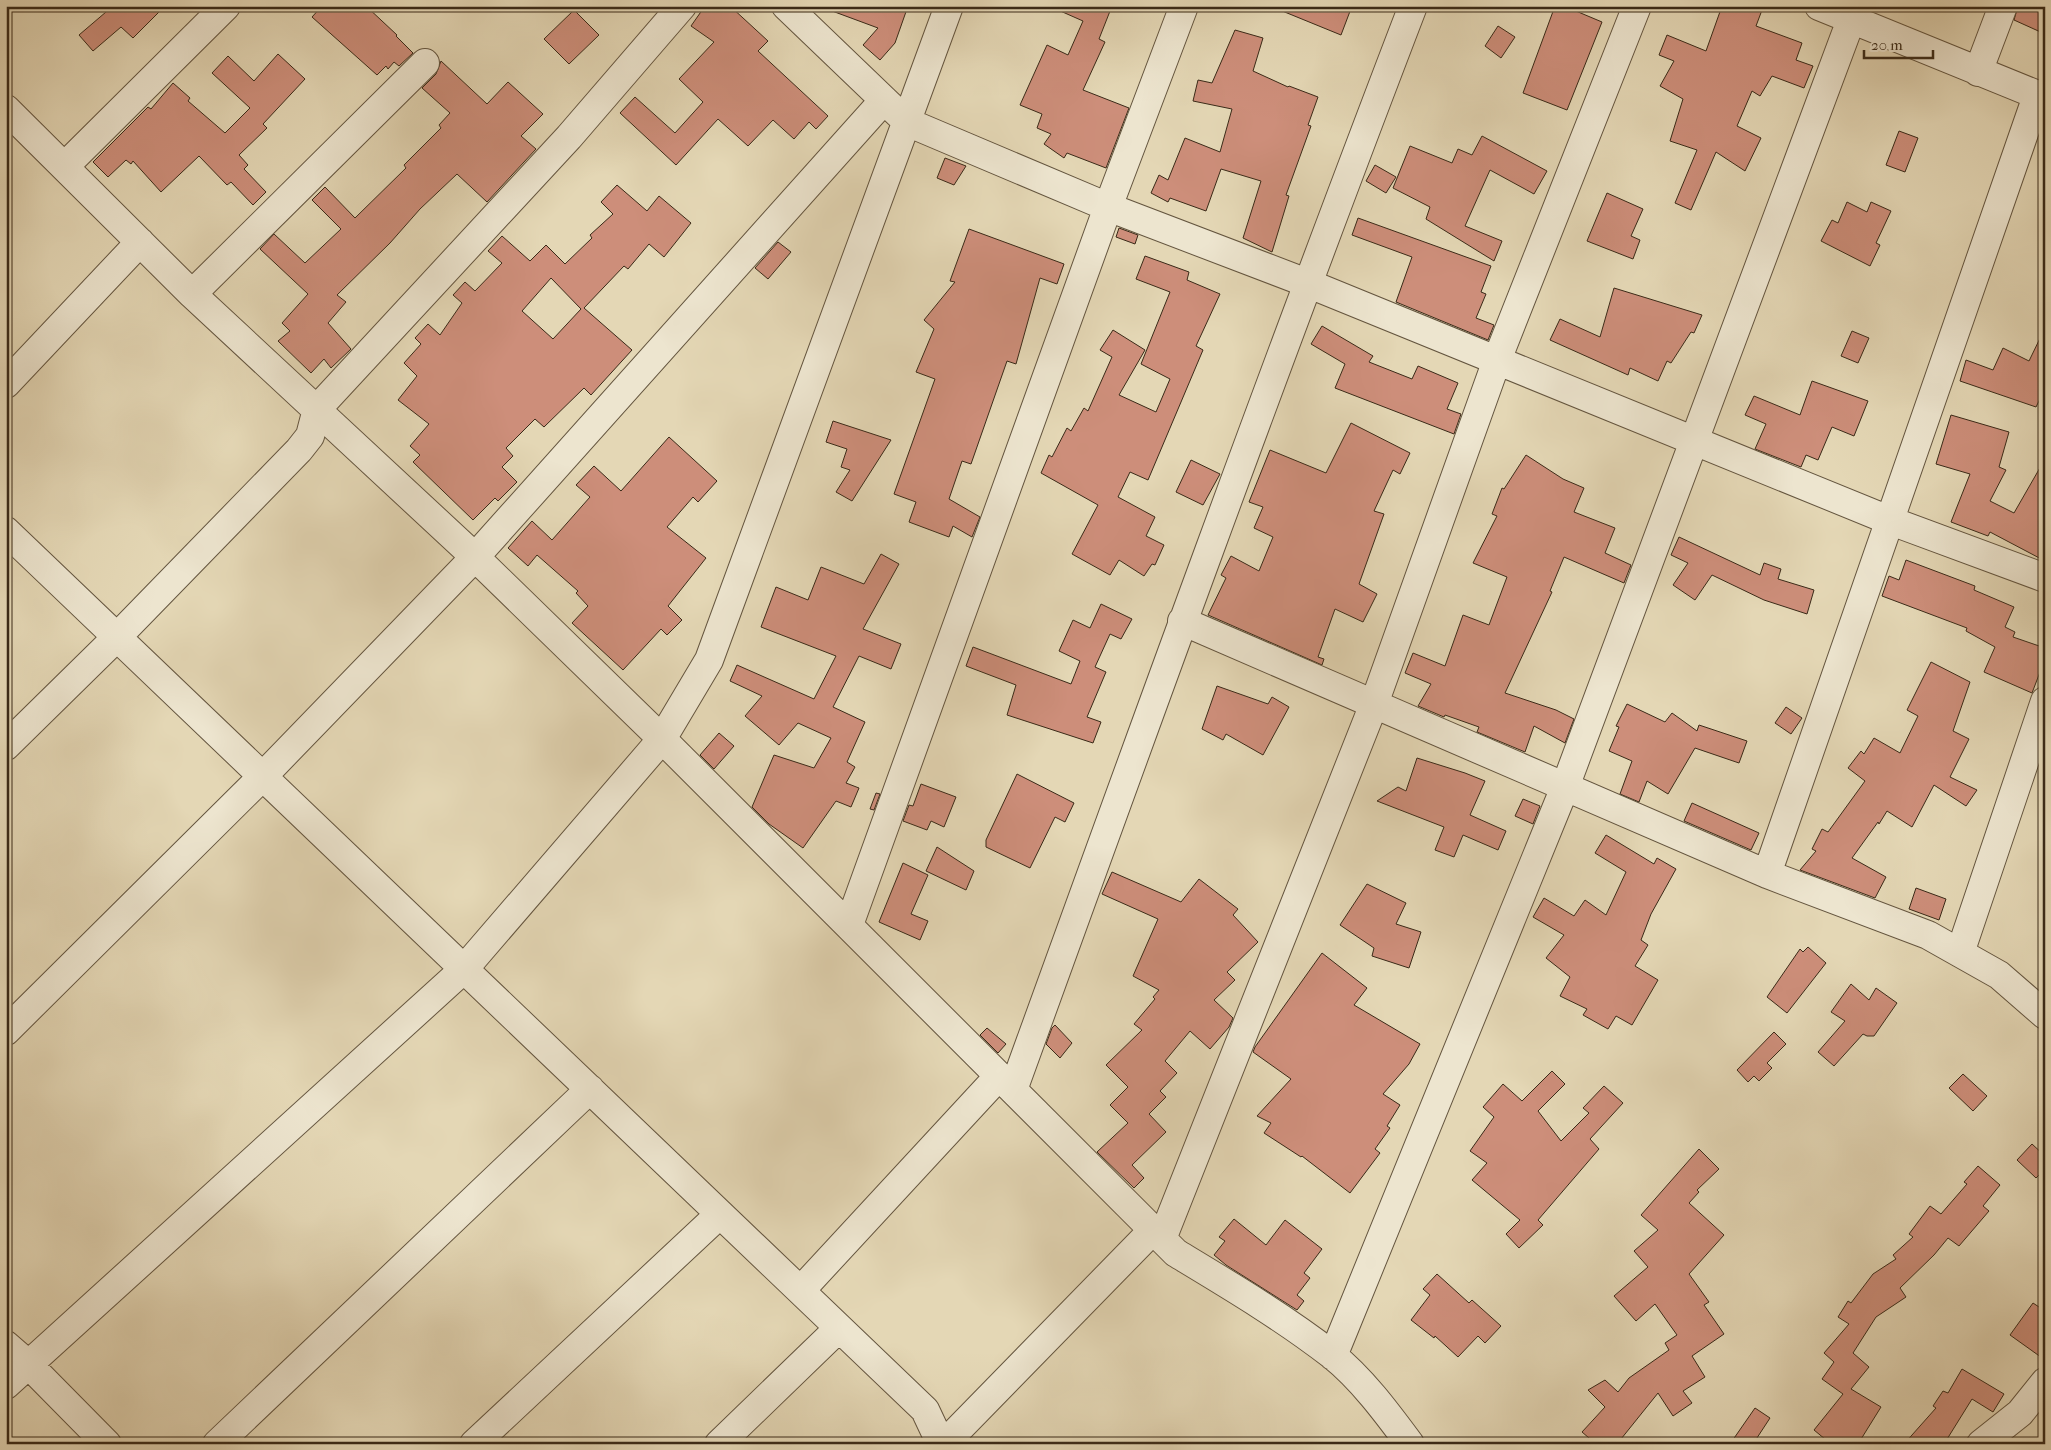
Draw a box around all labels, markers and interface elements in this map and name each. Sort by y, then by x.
scale bar [1864,28,1932,60]
text: 20 m [1871,36,1903,54]

